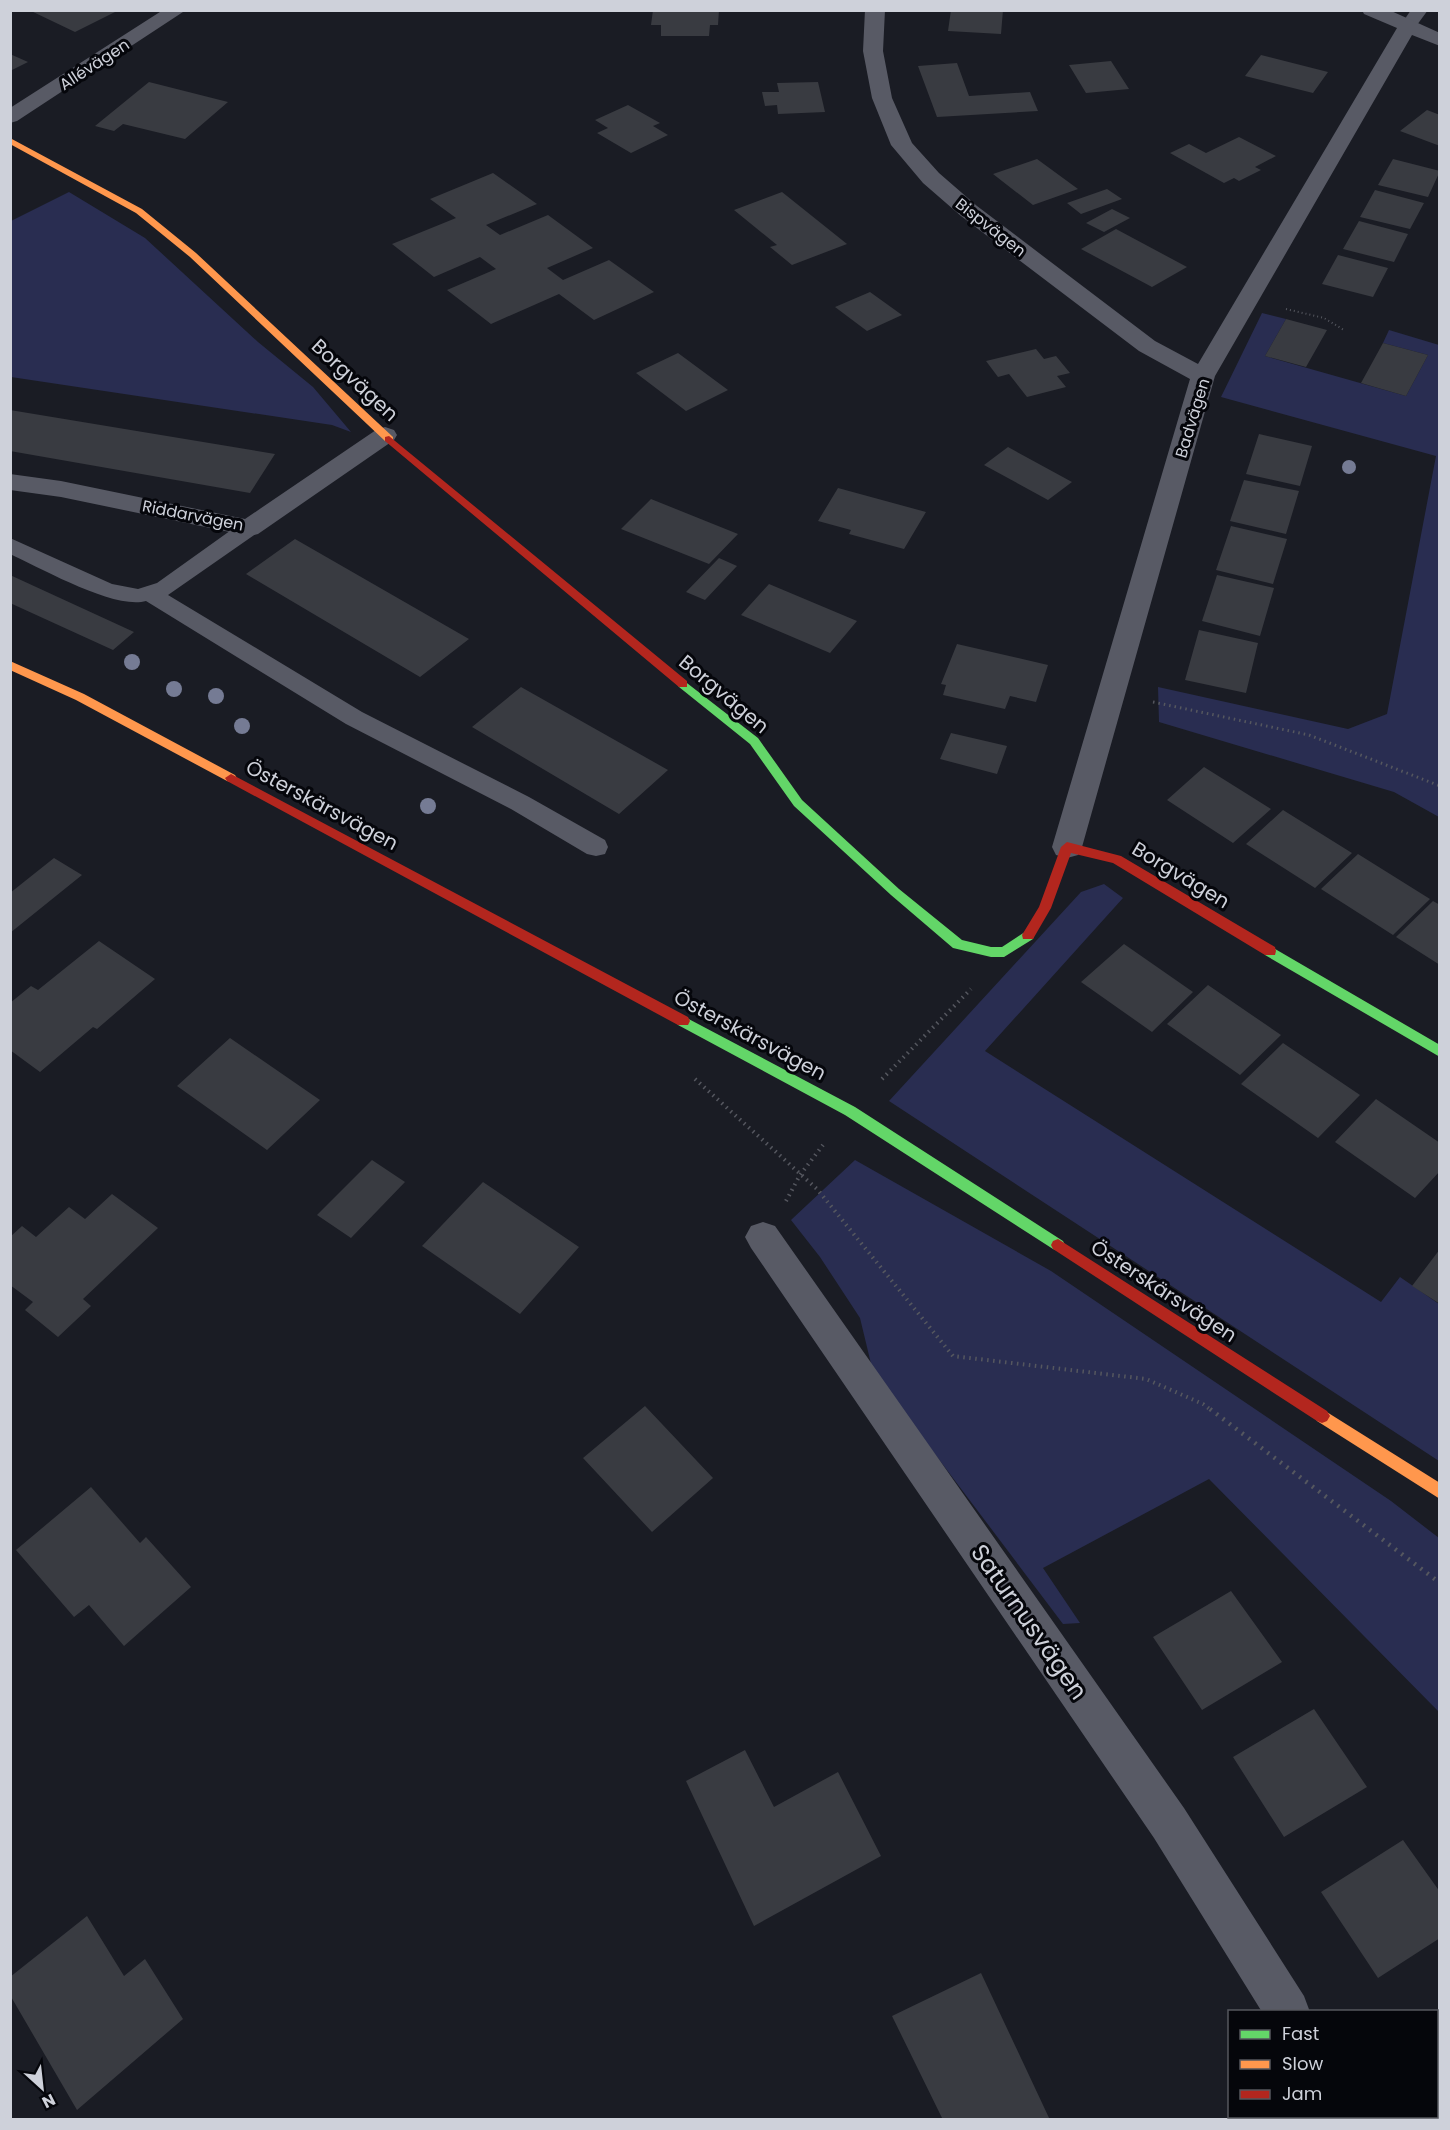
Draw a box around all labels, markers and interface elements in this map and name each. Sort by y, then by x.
street label: Allévägen [55,33,134,96]
street label: Bispvägen [951,193,1031,262]
street label: Borgvägen [305,332,405,428]
street label: Badvägen [1169,375,1215,461]
street label: Riddarvägen [140,494,246,537]
street label: Borgvägen [673,648,775,740]
street label: Österskärsvägen [241,753,403,857]
street label: Borgvägen [1127,835,1235,915]
street label: Österskärsvägen [669,983,831,1087]
street label: Österskärsvägen [1086,1233,1242,1349]
street label: Saturnusvägen [963,1537,1095,1706]
legend [1228,2010,1438,2118]
text: Fast [1282,2021,1319,2046]
text: Slow [1282,2051,1324,2076]
north arrow [12,2058,72,2118]
text: Jam [1282,2081,1322,2106]
text: N [38,2088,59,2114]

